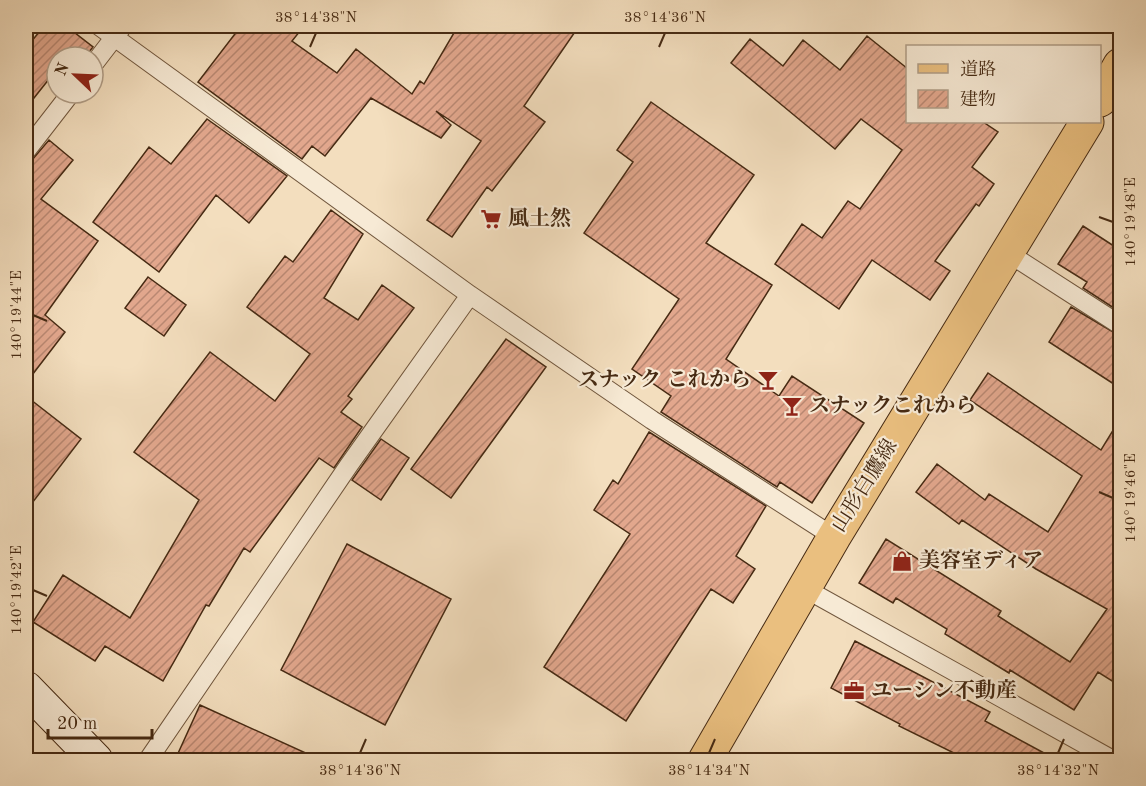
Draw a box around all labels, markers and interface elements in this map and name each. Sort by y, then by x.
text: 38°14'38"N [275,11,357,26]
text: 38°14'36"N [624,11,706,26]
north arrow [45,45,105,105]
legend [906,45,1101,123]
text: 道路 [960,59,996,79]
text: N [53,60,73,79]
text: 建物 [960,89,996,109]
text: 140°19'48"E [1124,177,1139,267]
supermarket icon: 風土然 [479,207,503,231]
place label: 風土然 [508,207,571,230]
text: 140°19'44"E [10,270,25,360]
place label: スナック これから [578,368,751,391]
bar icon: スナック これから [756,368,780,392]
bar icon: スナックこれから [780,394,804,418]
place label: スナックこれから [809,394,976,417]
street label: 山形白鷹線 [827,435,902,536]
text: 140°19'46"E [1124,453,1139,543]
text: 140°19'42"E [10,545,25,635]
place label: 美容室ディア [919,548,1043,572]
shop icon: 美容室ディア [890,549,914,573]
office icon: ユーシン不動産 [842,679,866,703]
place label: ユーシン不動産 [871,679,1017,702]
scale bar [48,702,152,740]
text: 20 m [57,715,97,733]
text: 38°14'36"N [319,764,401,779]
text: 38°14'34"N [668,764,750,779]
text: 38°14'32"N [1017,764,1099,779]

